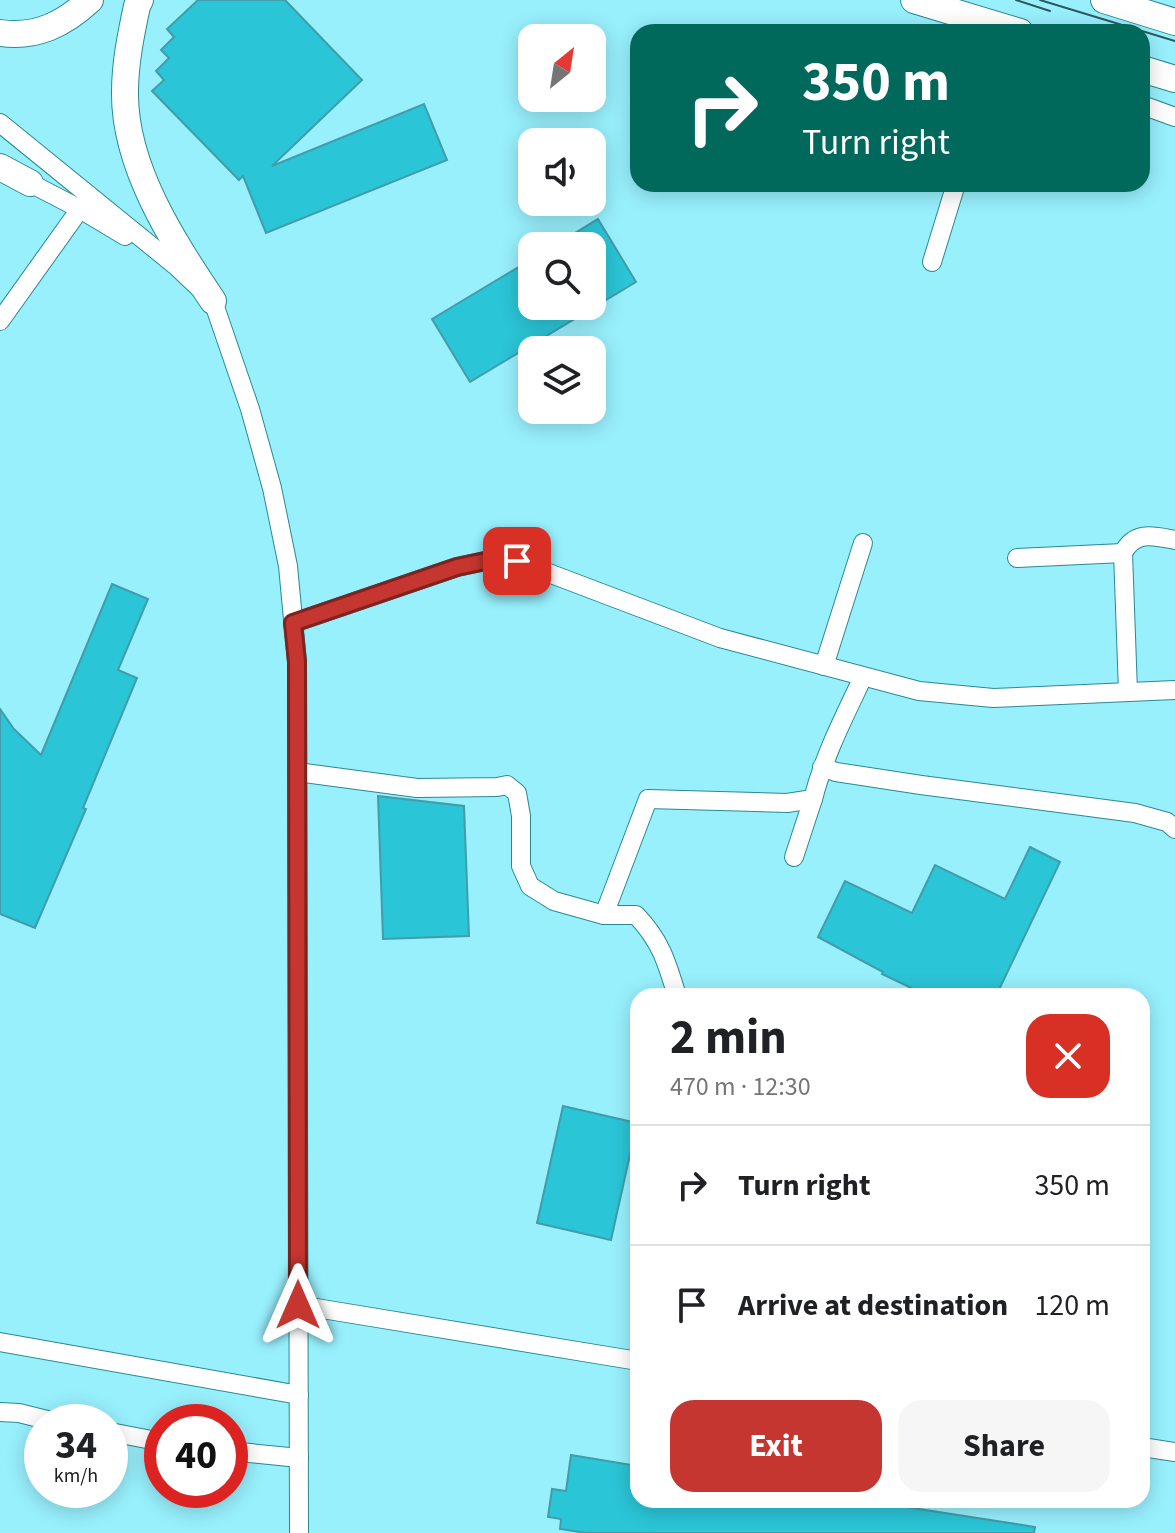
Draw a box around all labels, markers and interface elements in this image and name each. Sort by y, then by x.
north arrow [518,24,606,112]
map controls [518,24,606,424]
text: 350 m [802,43,950,122]
icon: right [670,56,774,160]
text: Turn right [802,117,950,168]
button: sound [518,128,606,216]
button: search [518,232,606,320]
button: layers [518,336,606,424]
pin [483,527,551,595]
icon: arrive [495,539,539,583]
text: 2 min [670,1004,787,1072]
button: close [1026,1014,1110,1098]
text: 470 m · 12:30 [670,1068,811,1105]
icon: right [670,1163,714,1207]
text: Turn right [738,1164,870,1207]
text: 350 m [1034,1164,1110,1207]
position arrow [256,1263,340,1347]
icon: arrive [670,1283,714,1327]
text: Arrive at destination [738,1284,1008,1327]
text: 120 m [1034,1284,1110,1327]
button: Exit [670,1400,882,1492]
button: Share [898,1400,1110,1492]
speed limit sign: 40 [144,1404,248,1508]
text: 34 [55,1417,97,1474]
text: km/h [54,1462,98,1490]

